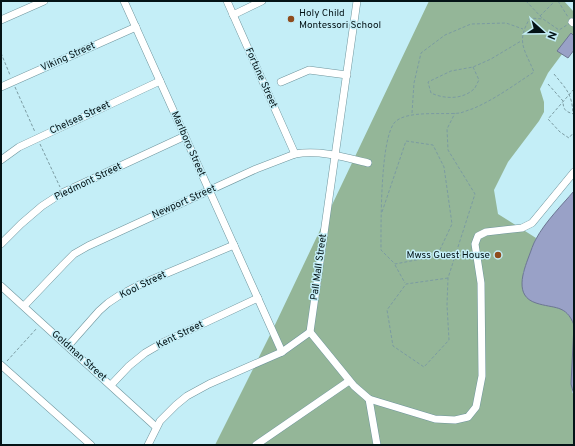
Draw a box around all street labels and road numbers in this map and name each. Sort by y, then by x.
street label: Viking Street [39,39,97,75]
street label: Fortune Street [242,46,280,110]
street label: Chelsea Street [48,98,113,138]
street label: Marlboro Street [168,109,208,179]
street label: Piedmont Street [52,160,124,204]
street label: Newport Street [150,182,218,222]
street label: Pall Mall Street [308,233,330,301]
street label: Kool Street [118,268,169,302]
street label: Kent Street [154,318,206,352]
street label: Goldman Street [49,328,110,384]

